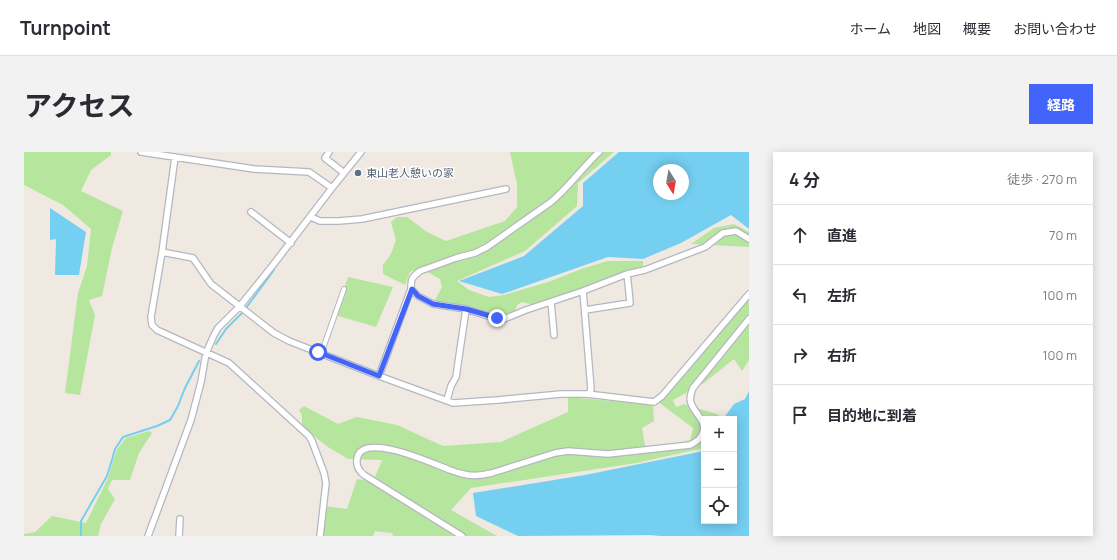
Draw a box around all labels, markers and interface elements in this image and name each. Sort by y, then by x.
text: Turnpoint [20,15,111,41]
text: ホーム [849,19,891,38]
text: 地図 [913,19,941,38]
text: 概要 [963,19,991,38]
text: お問い合わせ [1013,19,1097,38]
button: 経路 [1029,84,1093,124]
text: アクセス [24,86,135,124]
north arrow [653,164,689,200]
place label: 東山老人憩いの家 [366,165,454,180]
marker: 東山老人憩いの家 [353,168,363,178]
text: 4 分 [789,168,820,191]
text: 徒歩 · 270 m [1007,170,1077,188]
icon: ahead [789,224,811,246]
text: 直進 [827,225,857,246]
text: 70 m [1049,226,1077,244]
icon: left [789,284,811,306]
text: 左折 [827,285,857,306]
text: 100 m [1042,286,1077,304]
route end [488,309,506,327]
route start [309,343,327,361]
icon: right [789,344,811,366]
text: 右折 [827,345,857,366]
text: 100 m [1042,346,1077,364]
icon: arrive [789,404,811,426]
text: 目的地に到着 [827,405,917,426]
map controls [701,416,737,524]
button: + [701,416,737,452]
button: − [701,452,737,488]
button: locate [701,488,737,524]

